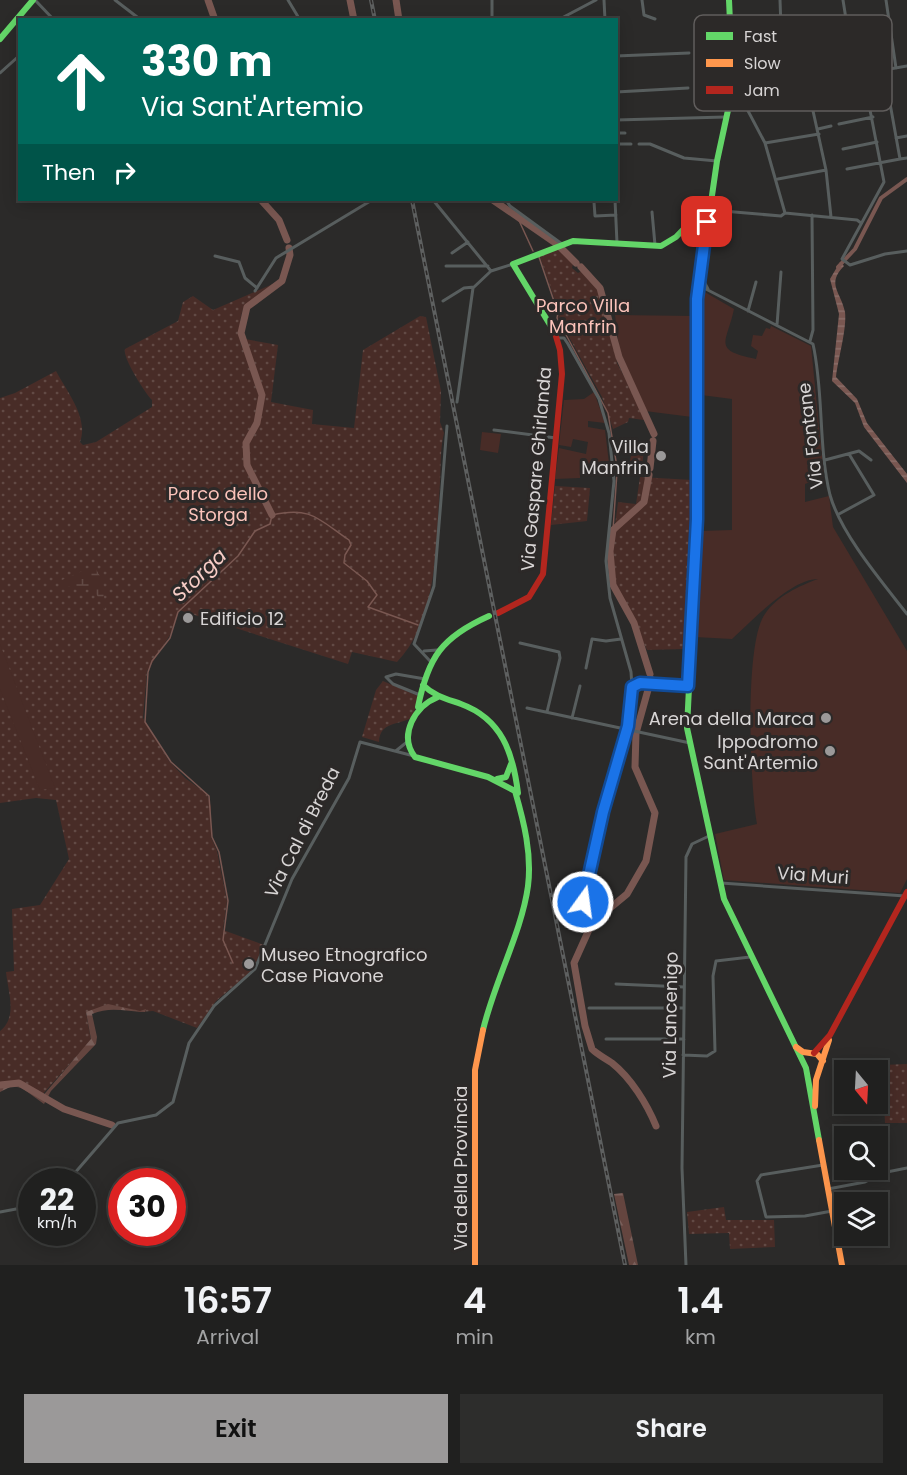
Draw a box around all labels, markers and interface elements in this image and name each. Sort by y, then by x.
legend [694,15,892,111]
text: Fast [744,25,777,48]
text: 330 m [141,32,273,91]
icon: ahead [42,42,120,120]
text: Slow [744,52,781,75]
text: Jam [744,79,780,102]
text: Via Sant'Artemio [141,88,363,125]
icon: right [108,156,141,189]
text: Then [42,157,96,188]
pin [681,196,732,247]
icon: arrive [690,205,723,238]
park label: Parco Villa Manfrin [536,293,630,339]
street label: Via Gaspare Ghirlanda [515,366,557,572]
street label: Via Fontane [791,381,829,491]
place label: Villa Manfrin [581,434,649,480]
marker: Villa Manfrin [654,449,668,463]
park label: Parco dello Storga [168,481,268,527]
water label: Storga [165,542,233,608]
place label: Edificio 12 [200,606,284,631]
marker: Edificio 12 [181,611,195,625]
place label: Arena della Marca [649,706,814,731]
marker: Arena della Marca [819,711,833,725]
place label: Ippodromo Sant'Artemio [703,729,818,775]
marker: Ippodromo Sant'Artemio [823,744,837,758]
street label: Via Cal di Breda [258,762,346,902]
street label: Via Muri [776,860,850,890]
position arrow [551,870,615,934]
place label: Museo Etnografico Case Piavone [261,942,428,988]
street label: Via Lancenigo [656,951,684,1079]
marker: Museo Etnografico Case Piavone [242,957,256,971]
north arrow [834,1060,888,1114]
map controls [834,1060,888,1246]
street label: Via della Provincia [448,1086,473,1250]
button: search [834,1126,888,1180]
speed limit sign: 30 [108,1168,186,1246]
text: 22 [40,1178,74,1221]
button: layers [834,1192,888,1246]
text: km/h [37,1212,77,1233]
text: 16:57 [184,1275,272,1326]
text: 4 [463,1275,487,1326]
text: 1.4 [677,1275,723,1326]
text: Arrival [196,1323,259,1351]
text: min [455,1323,494,1351]
text: km [685,1323,716,1351]
button: Exit [24,1394,448,1463]
button: Share [460,1394,883,1463]

